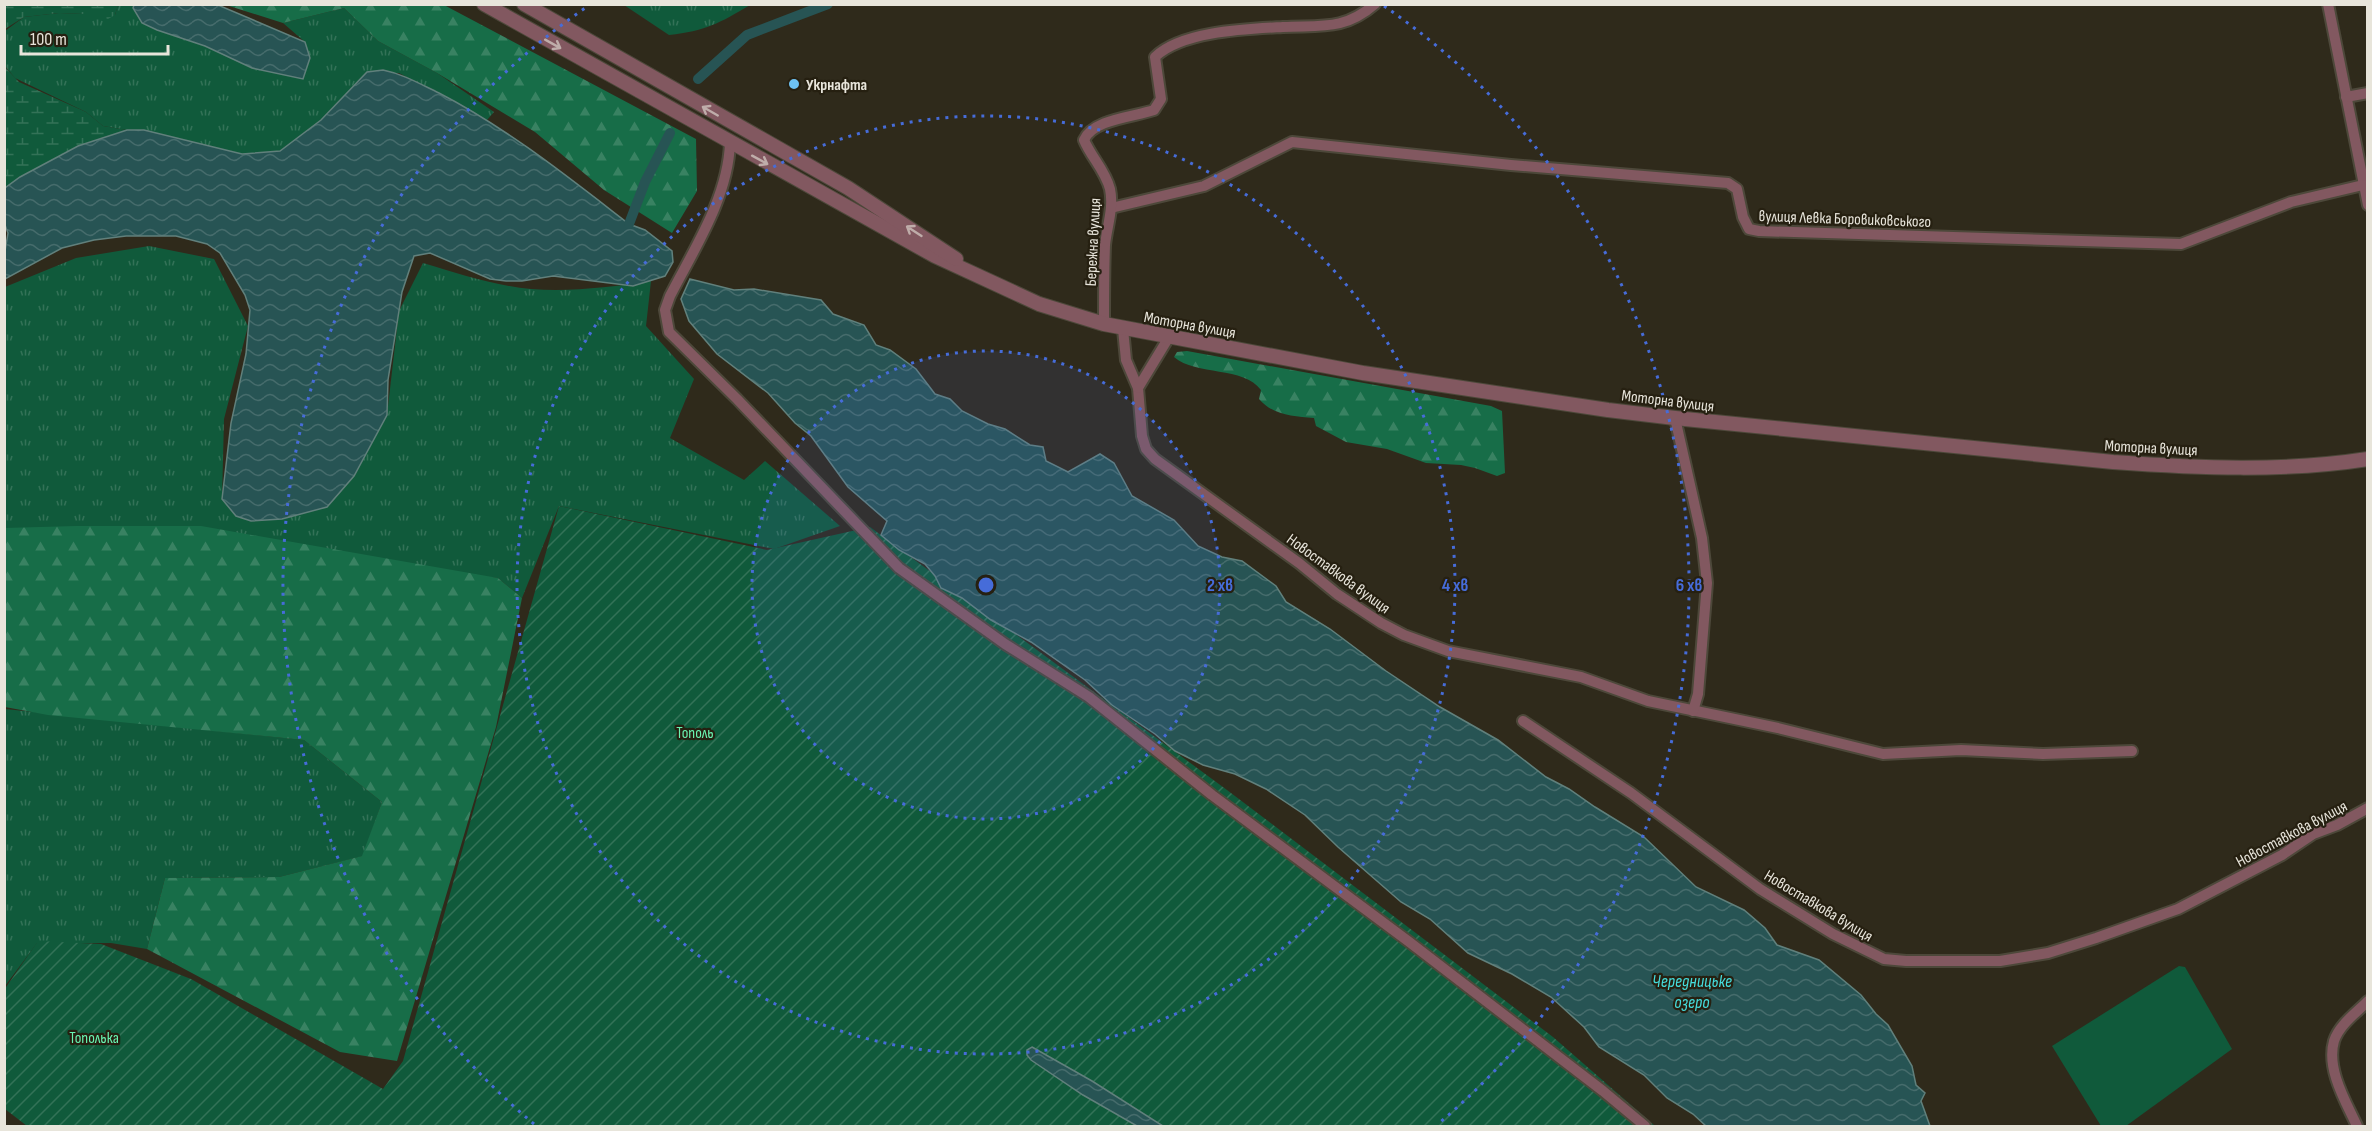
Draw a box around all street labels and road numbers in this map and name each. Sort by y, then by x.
street label: Бережна вулиця [1082,197,1105,287]
street label: вулиця Левка Боровиковського [1758,207,1931,232]
street label: Моторна вулиця [1142,308,1237,343]
street label: Моторна вулиця [1620,386,1715,417]
street label: Моторна вулиця [2104,437,2198,460]
street label: Новоставкова вулиця [1283,530,1394,618]
street label: Новоставкова вулиця [2233,797,2351,872]
street label: Новоставкова вулиця [1760,866,1876,946]

